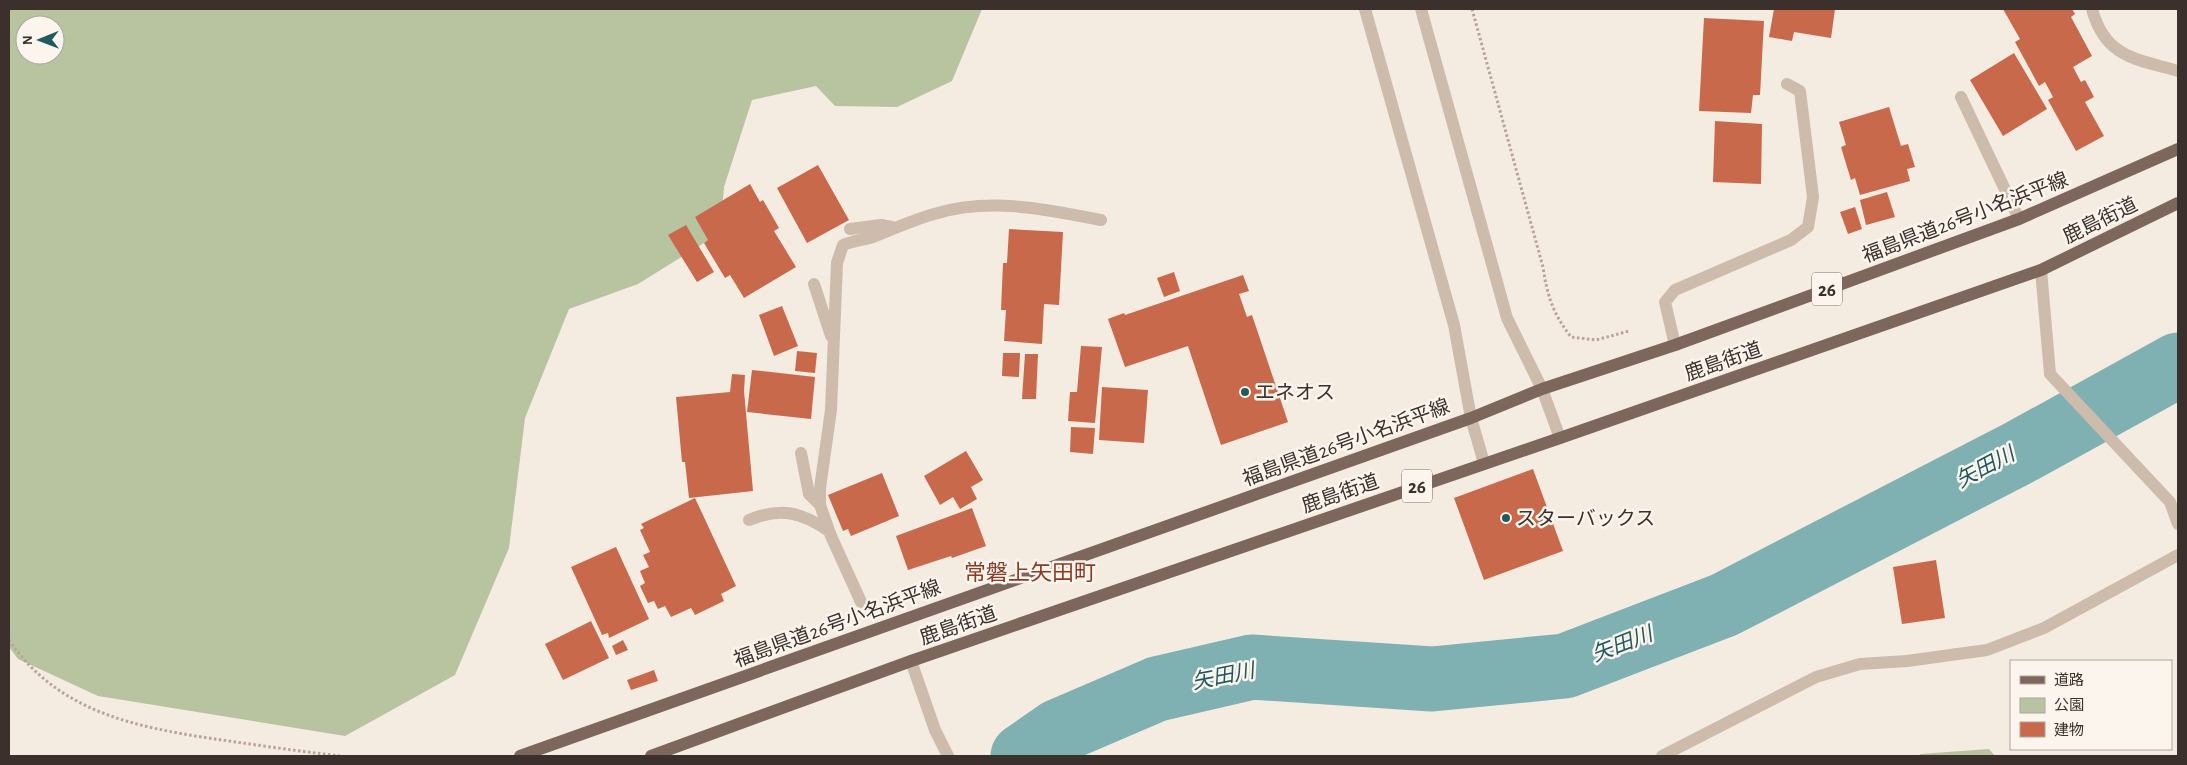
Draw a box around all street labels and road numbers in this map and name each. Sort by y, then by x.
street label: 福島県道26号小名浜平線 [1859,168,2071,266]
street label: 鹿島街道 [2060,193,2141,247]
road number: 26 [1812,272,1842,306]
street label: 鹿島街道 [1682,339,1764,384]
street label: 福島県道26号小名浜平線 [1239,393,1453,491]
road number: 26 [1402,470,1432,502]
street label: 鹿島街道 [1299,471,1381,516]
street label: 福島県道26号小名浜平線 [731,575,943,671]
street label: 鹿島街道 [917,603,999,648]

